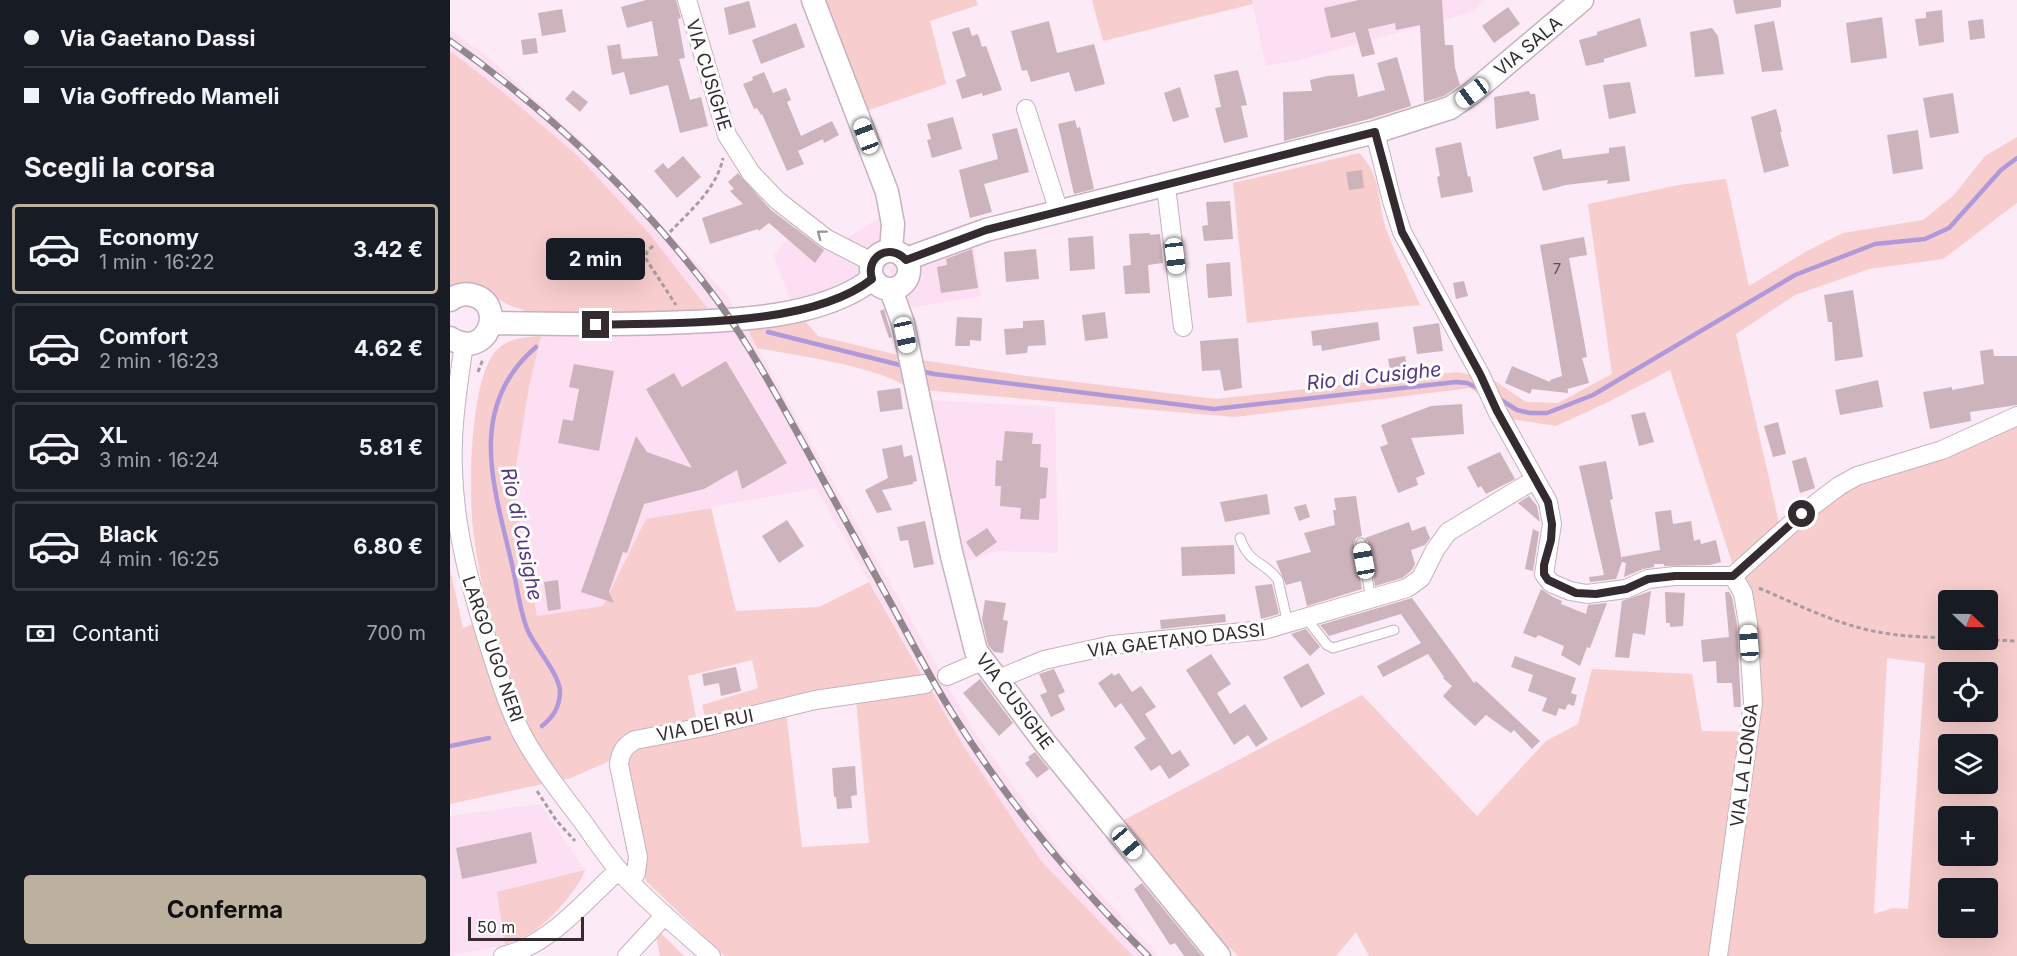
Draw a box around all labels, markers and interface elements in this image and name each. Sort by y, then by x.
street label: VIA SALA [1490,12,1566,80]
street label: VIA CUSIGHE [682,17,736,133]
text: Via Gaetano Dassi [60,25,255,51]
car [1452,75,1492,111]
text: Via Goffredo Mameli [60,83,279,109]
car [851,116,881,156]
text: Scegli la corsa [24,151,215,184]
icon: car [27,222,81,276]
text: Economy [99,224,199,250]
one-way arrow [816,231,827,242]
text: 3.42 € [353,236,423,262]
car [1164,237,1186,275]
callout: 2 min [546,238,645,280]
text: 2 min [569,247,622,271]
text: 1 min · 16:22 [99,250,215,274]
house number: 7 [1553,259,1561,278]
route end [582,311,609,338]
car [892,316,918,354]
icon: car [27,321,81,375]
text: Comfort [99,323,188,349]
text: 4.62 € [354,335,423,361]
text: 2 min · 16:23 [99,349,219,373]
water label: Rio di Cusighe [1305,357,1443,395]
icon: car [27,420,81,474]
text: XL [99,422,128,448]
text: 5.81 € [359,434,423,460]
text: 3 min · 16:24 [99,448,219,472]
water label: Rio di Cusighe [496,465,548,603]
route start [1788,500,1815,527]
icon: car [27,519,81,573]
text: Black [99,521,158,547]
text: 6.80 € [353,533,423,559]
car [1352,542,1376,580]
text: 4 min · 16:25 [99,547,219,571]
street label: LARGO UGO NERI [458,573,528,725]
north arrow [1938,590,1998,650]
map controls [1938,590,1998,938]
icon: cash [24,617,57,650]
street label: VIA GAETANO DASSI [1086,619,1266,661]
text: Contanti [72,620,159,646]
text: 700 m [367,621,426,645]
car [1739,624,1759,662]
street label: VIA CUSIGHE [972,649,1058,753]
button: locate [1938,662,1998,722]
street label: VIA LA LONGA [1726,702,1762,828]
street label: VIA DEI RUI [655,705,755,745]
button: layers [1938,734,1998,794]
button: + [1938,806,1998,866]
car [1109,823,1145,863]
button: Conferma [24,875,426,944]
button: − [1938,878,1998,938]
scale bar [468,914,584,942]
text: 50 m [477,917,515,937]

